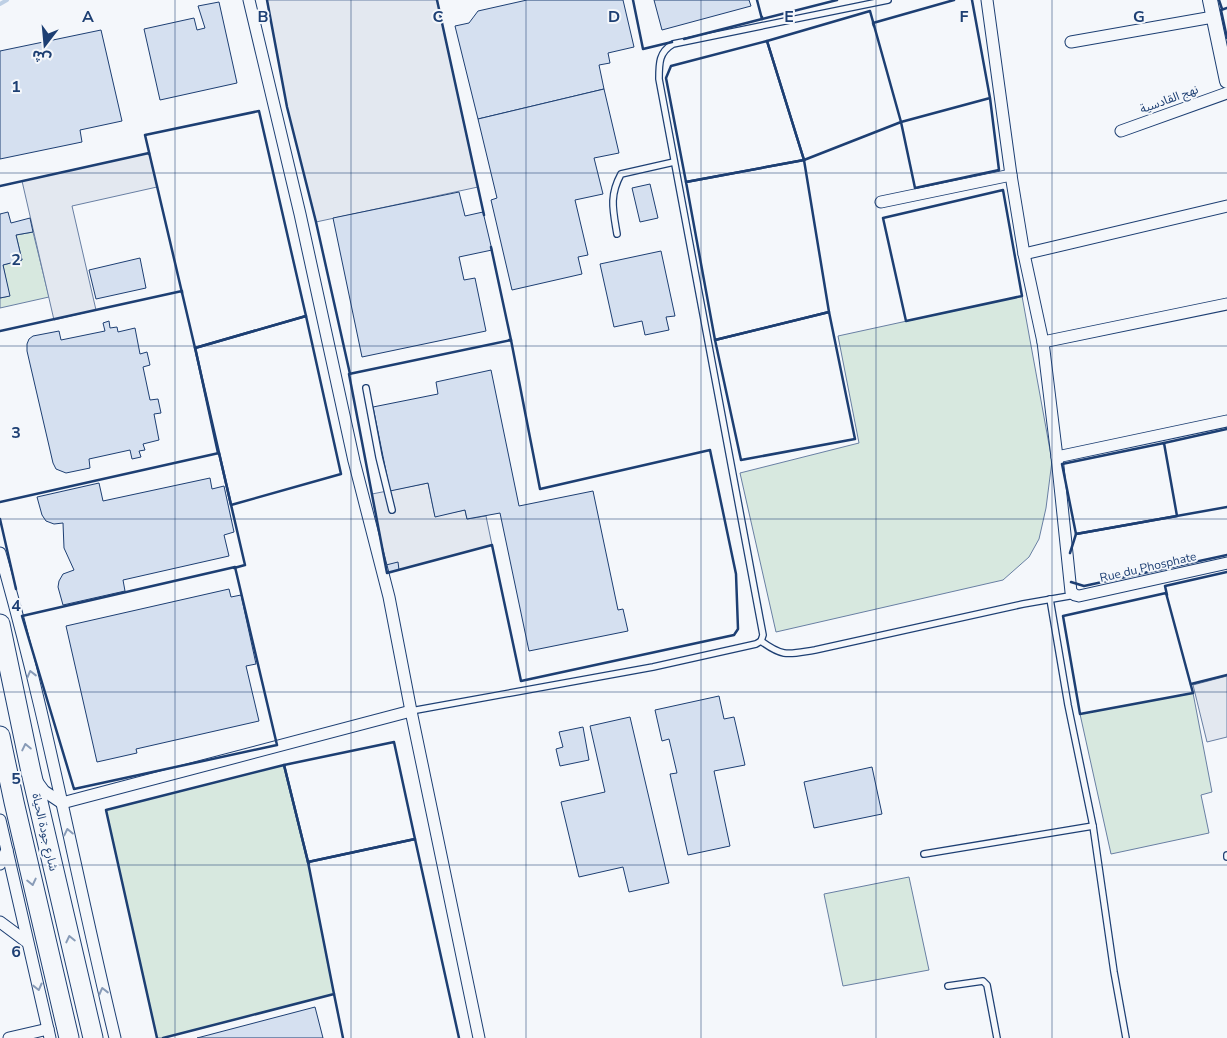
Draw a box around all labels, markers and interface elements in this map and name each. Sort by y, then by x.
text: A [82,6,94,28]
text: B [257,6,269,28]
text: C [433,6,444,28]
text: D [608,6,620,28]
text: E [784,6,794,28]
text: F [960,6,969,28]
text: G [1133,6,1145,28]
north arrow [20,20,70,70]
text: ش [30,45,53,69]
text: 1 [11,76,21,98]
street label: نهج القادسية [1138,81,1201,118]
text: 2 [11,249,21,271]
text: 3 [11,422,21,444]
street label: Rue du Phosphate [1098,548,1198,586]
text: 4 [11,595,21,617]
one-way arrow [26,669,37,678]
one-way arrow [21,742,32,751]
text: 5 [11,768,21,790]
street label: شارع جودة الحياة [27,792,62,873]
one-way arrow [63,828,73,837]
one-way arrow [26,877,37,886]
one-way arrow [65,935,76,944]
text: 6 [11,941,21,963]
one-way arrow [32,983,43,992]
one-way arrow [98,986,109,995]

